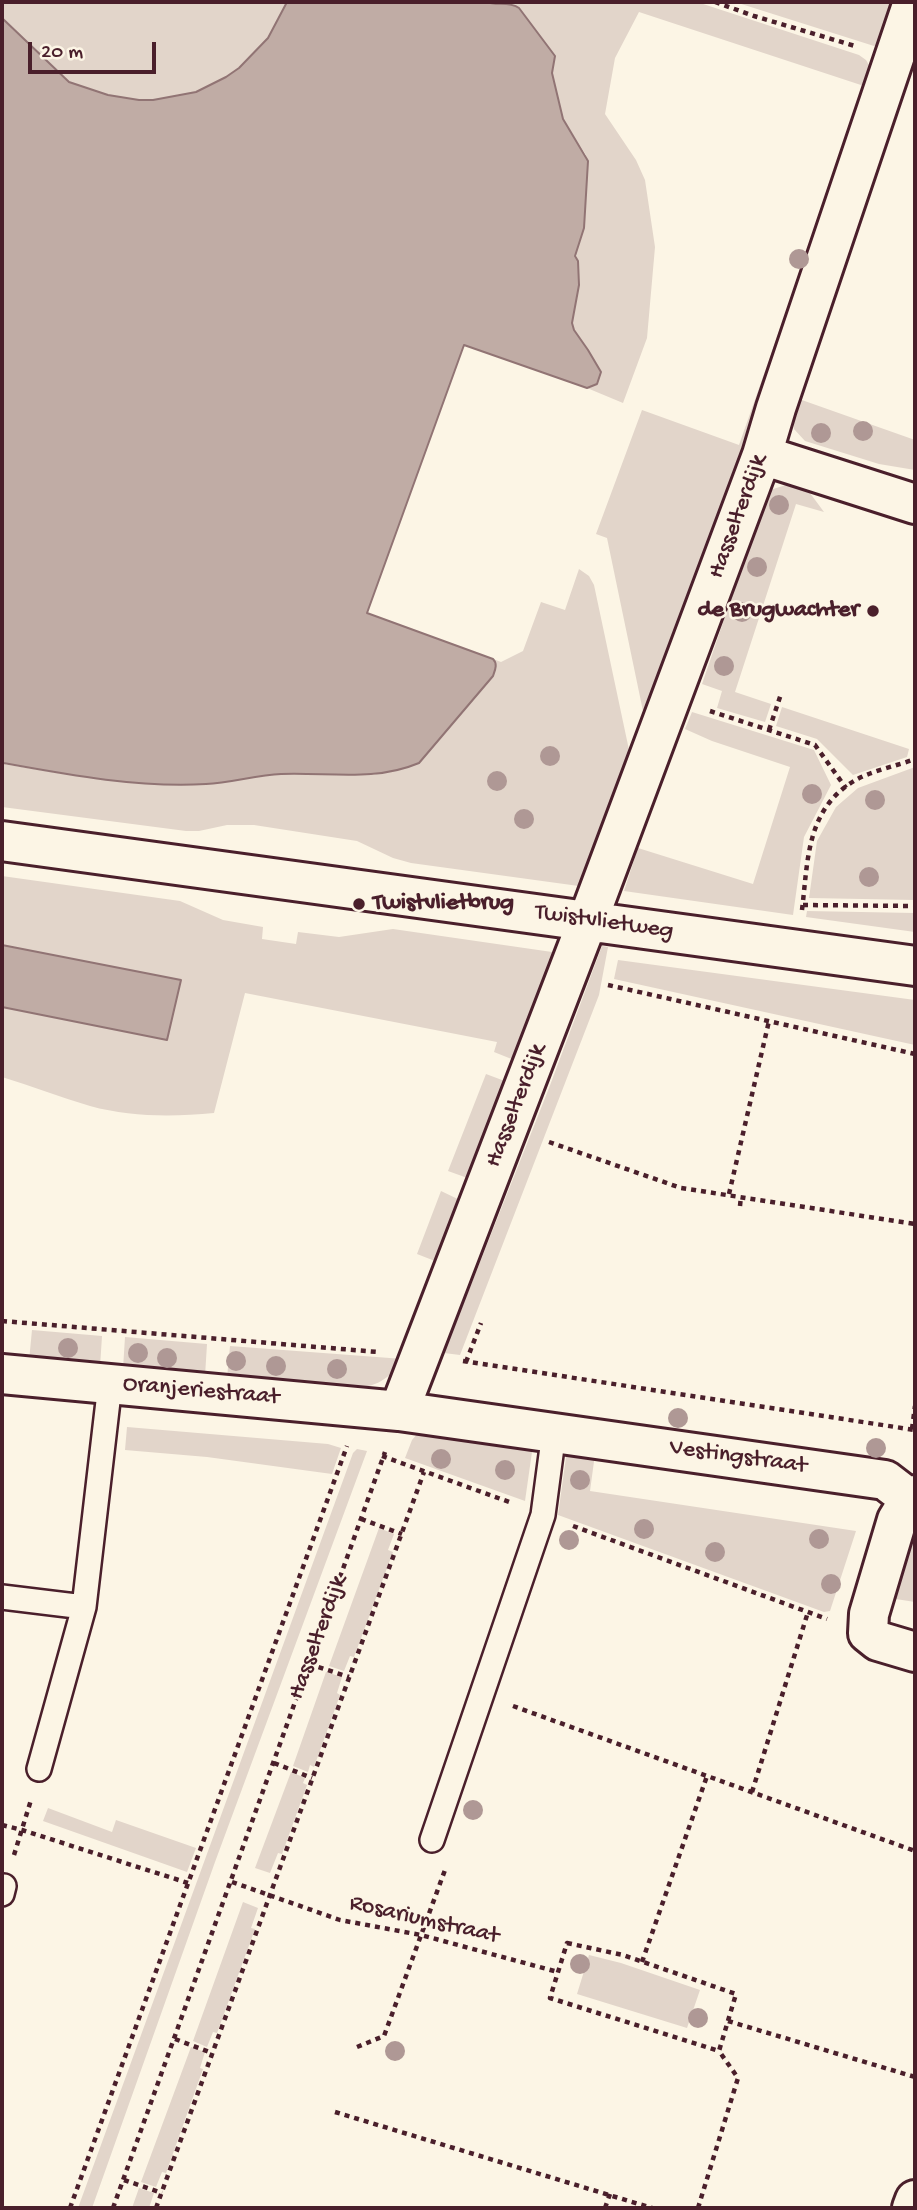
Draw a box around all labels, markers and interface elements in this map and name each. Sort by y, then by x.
scale bar [32,28,159,72]
text: 20 m [41,41,83,66]
street label: Hasselterdijk [703,451,775,583]
place label: de Brugwachter [698,597,859,625]
marker: de Brugwachter [865,603,881,619]
place label: Twistvlietbrug [373,890,514,918]
marker: Twistvlietbrug [351,896,367,912]
street label: Twistvlietweg [533,899,675,947]
street label: Hasselterdijk [480,1040,554,1172]
street label: Oranjeriestraat [122,1371,280,1413]
street label: Vestingstraat [668,1434,808,1482]
street label: Hasselterdijk [283,1572,355,1704]
street label: Rosariumstraat [346,1890,502,1952]

